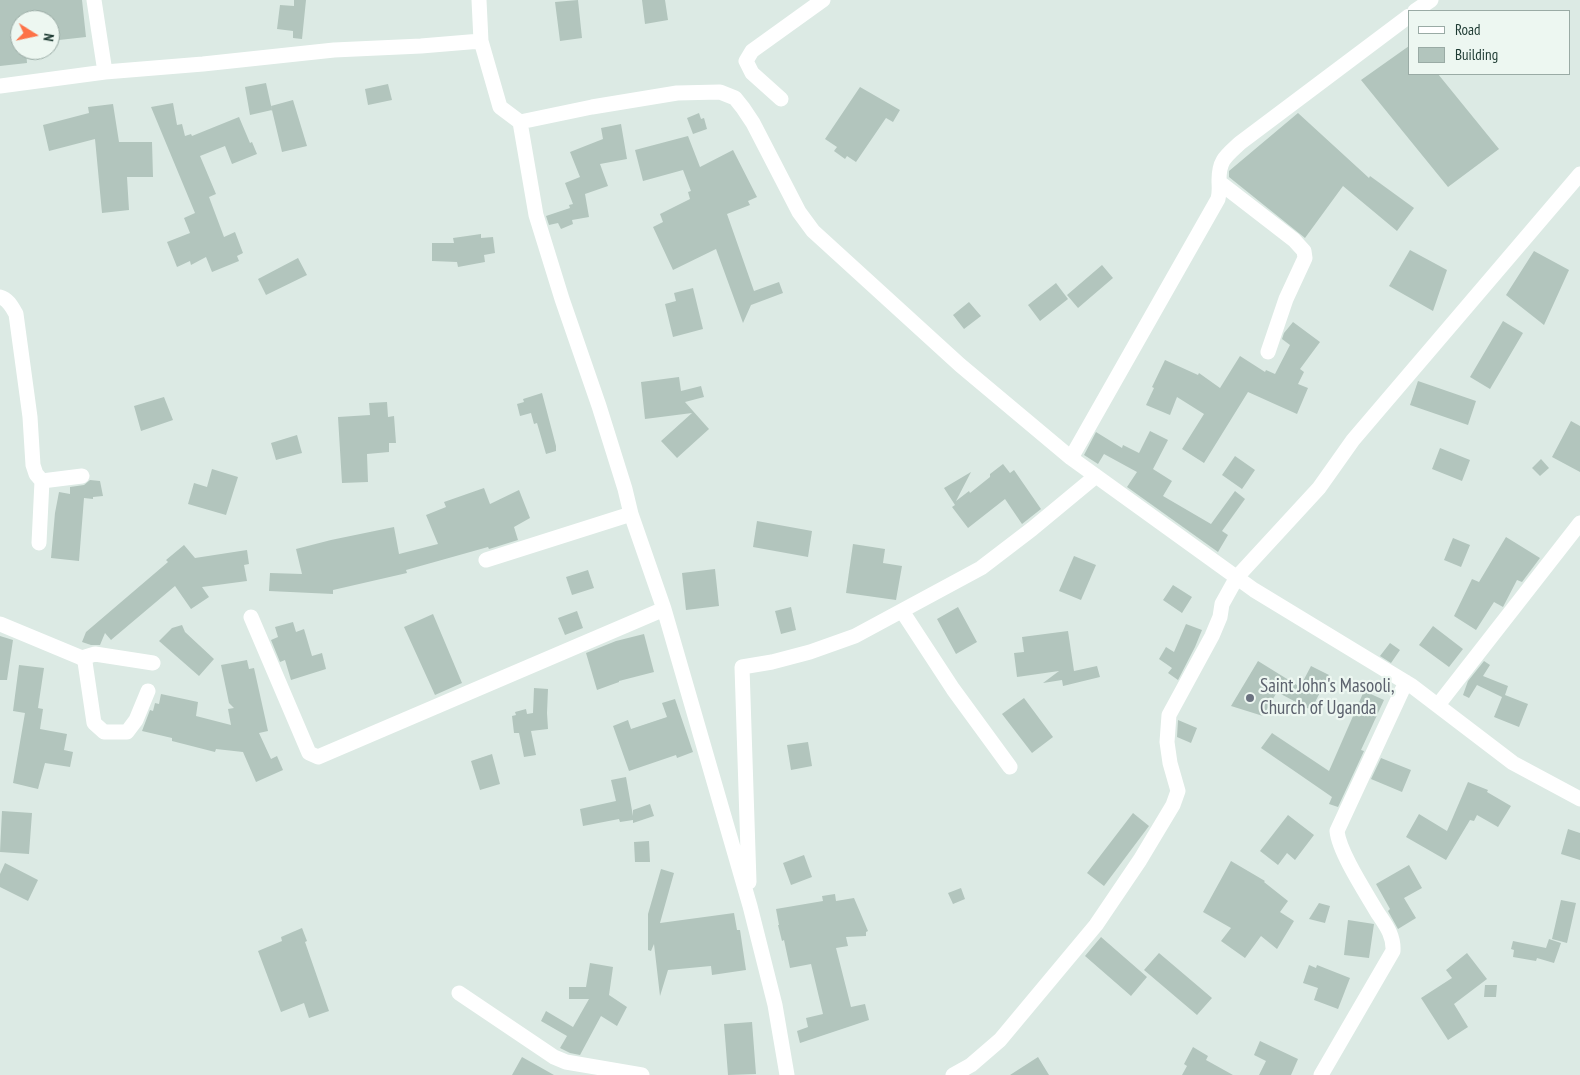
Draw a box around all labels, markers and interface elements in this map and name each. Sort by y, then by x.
north arrow [10,10,60,60]
legend [1408,10,1570,75]
text: Road [1455,20,1481,39]
text: N [39,32,58,43]
text: Building [1455,45,1498,64]
place label: Saint John's Masooli, Church of Uganda [1260,676,1394,720]
marker: Saint John's Masooli, Church of Uganda [1244,692,1256,704]

